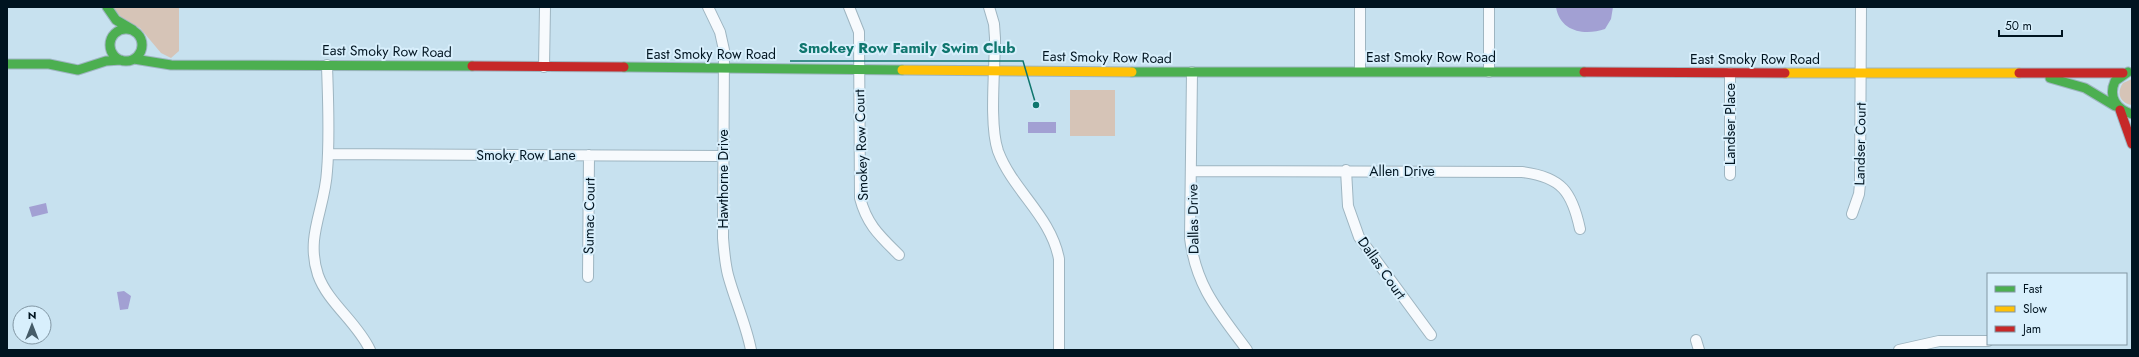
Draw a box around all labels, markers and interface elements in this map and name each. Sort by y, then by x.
scale bar [1999,12,2062,38]
text: 50 m [2005,17,2032,35]
callout: Smokey Row Family Swim Club [790,34,1023,61]
text: Smokey Row Family Swim Club [799,37,1015,59]
street label: East Smoky Row Road [322,40,452,62]
street label: East Smoky Row Road [646,44,776,64]
street label: East Smoky Row Road [1042,46,1172,68]
street label: East Smoky Row Road [1366,47,1496,67]
street label: East Smoky Row Road [1690,49,1820,69]
street label: Landser Place [1720,83,1740,165]
street label: Smokey Row Court [849,88,873,201]
street label: Landser Court [1849,102,1871,186]
street label: Hawthorne Drive [713,129,733,229]
street label: Smoky Row Lane [476,145,576,165]
street label: Allen Drive [1369,161,1435,181]
street label: Sumac Court [578,177,600,254]
street label: Dallas Drive [1182,184,1204,254]
street label: Dallas Court [1353,233,1411,304]
legend [1987,273,2127,345]
text: Fast [2023,280,2042,298]
text: Slow [2023,300,2048,318]
north arrow [12,305,52,345]
text: N [28,307,36,323]
text: Jam [2021,320,2041,338]

